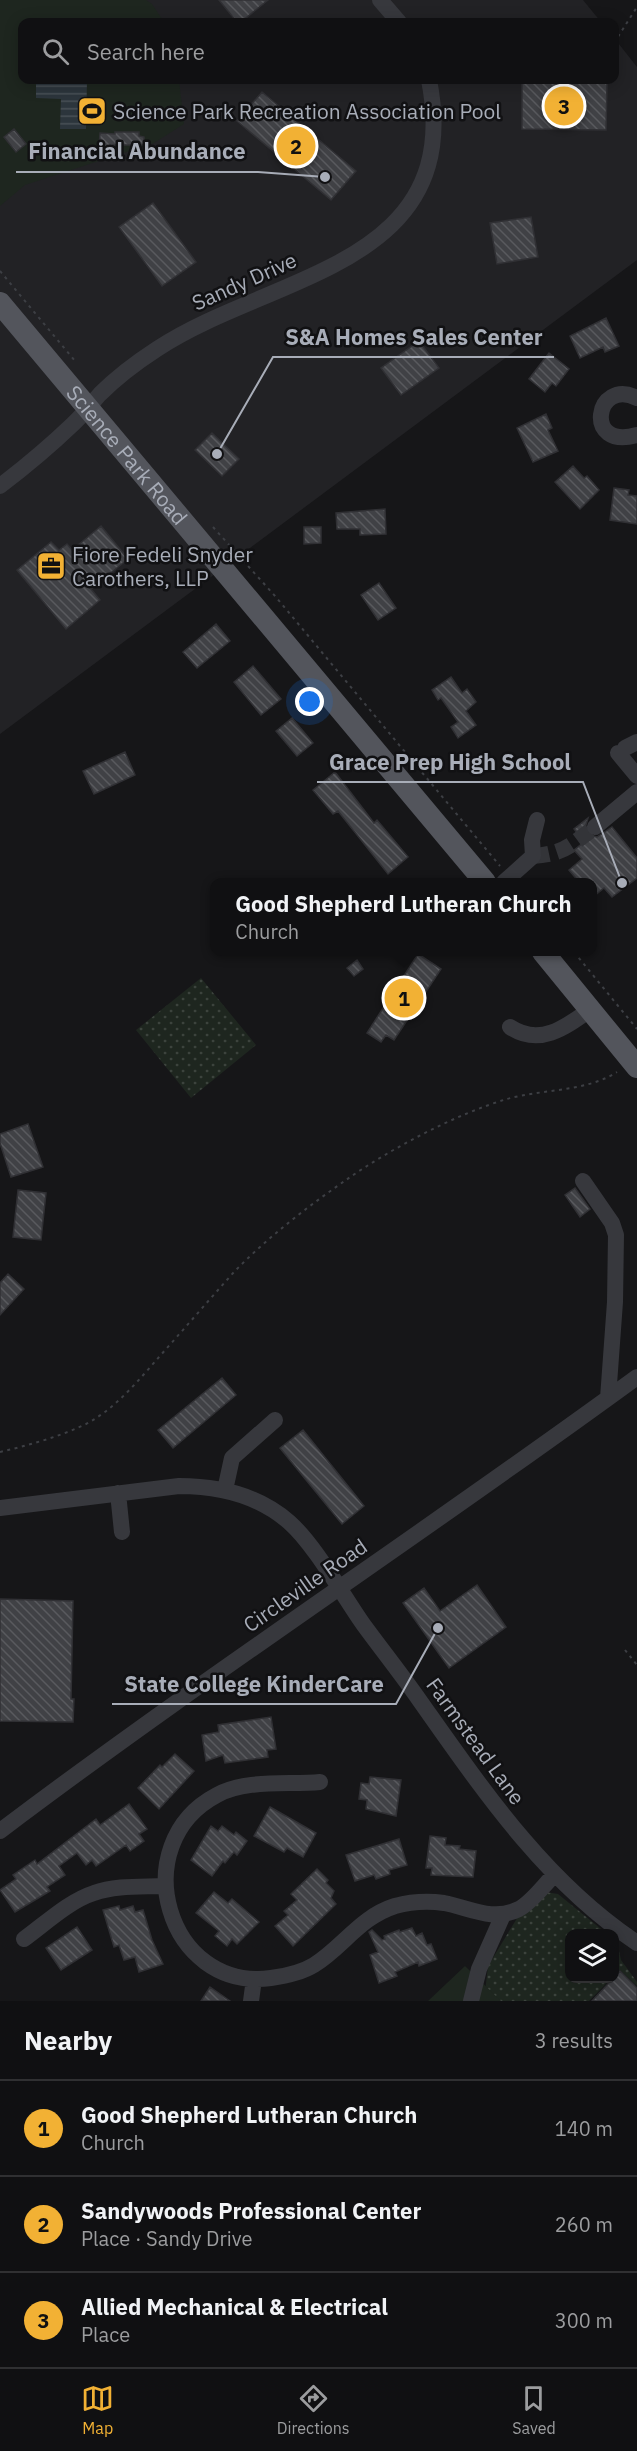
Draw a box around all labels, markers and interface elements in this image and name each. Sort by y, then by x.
search box [18,18,619,84]
icon: search [39,35,72,68]
text: Search here [87,37,205,66]
pin: 3 [544,84,584,128]
sports icon: Science Park Recreation Association Pool [76,95,108,127]
place label: Science Park Recreation Association Pool [113,97,501,125]
pin: 2 [276,124,316,168]
callout: Financial Abundance [16,132,258,172]
text: Financial Abundance [28,136,246,165]
street label: Sandy Drive [187,245,301,317]
callout: S&A Homes Sales Center [273,317,554,357]
text: S&A Homes Sales Center [285,322,543,351]
street label: Science Park Road [60,379,194,531]
place label: Fiore Fedeli Snyder Carothers, LLP [72,540,253,592]
office icon: Fiore Fedeli Snyder Carothers, LLP [35,550,67,582]
your location [295,687,324,716]
callout: Grace Prep High School [317,742,583,782]
text: Grace Prep High School [329,747,571,776]
popup [210,878,597,956]
text: Good Shepherd Lutheran Church [235,889,572,918]
text: Church [235,918,299,945]
pin: 1 [384,976,424,1020]
street label: Circleville Road [237,1532,373,1638]
callout: State College KinderCare [112,1664,396,1704]
text: State College KinderCare [124,1669,384,1698]
street label: Farmstead Lane [420,1672,532,1810]
map controls [565,1929,619,1983]
button: layers [565,1929,619,1983]
text: Nearby [24,2023,112,2057]
text: 3 results [535,2027,613,2054]
text: Good Shepherd Lutheran Church [81,2100,417,2129]
text: 1 [38,2115,50,2142]
text: 140 m [555,2115,613,2142]
text: Church [81,2129,145,2156]
text: Sandywoods Professional Center [81,2196,421,2225]
text: 2 [38,2211,50,2238]
text: 260 m [555,2211,613,2238]
text: Place · Sandy Drive [81,2225,253,2252]
text: Allied Mechanical & Electrical [81,2292,388,2321]
text: 3 [38,2307,50,2334]
text: 300 m [555,2307,613,2334]
text: Place [81,2321,130,2348]
tab: Map [81,2382,114,2438]
tab: Directions [277,2382,350,2438]
tab: Saved [512,2382,556,2438]

